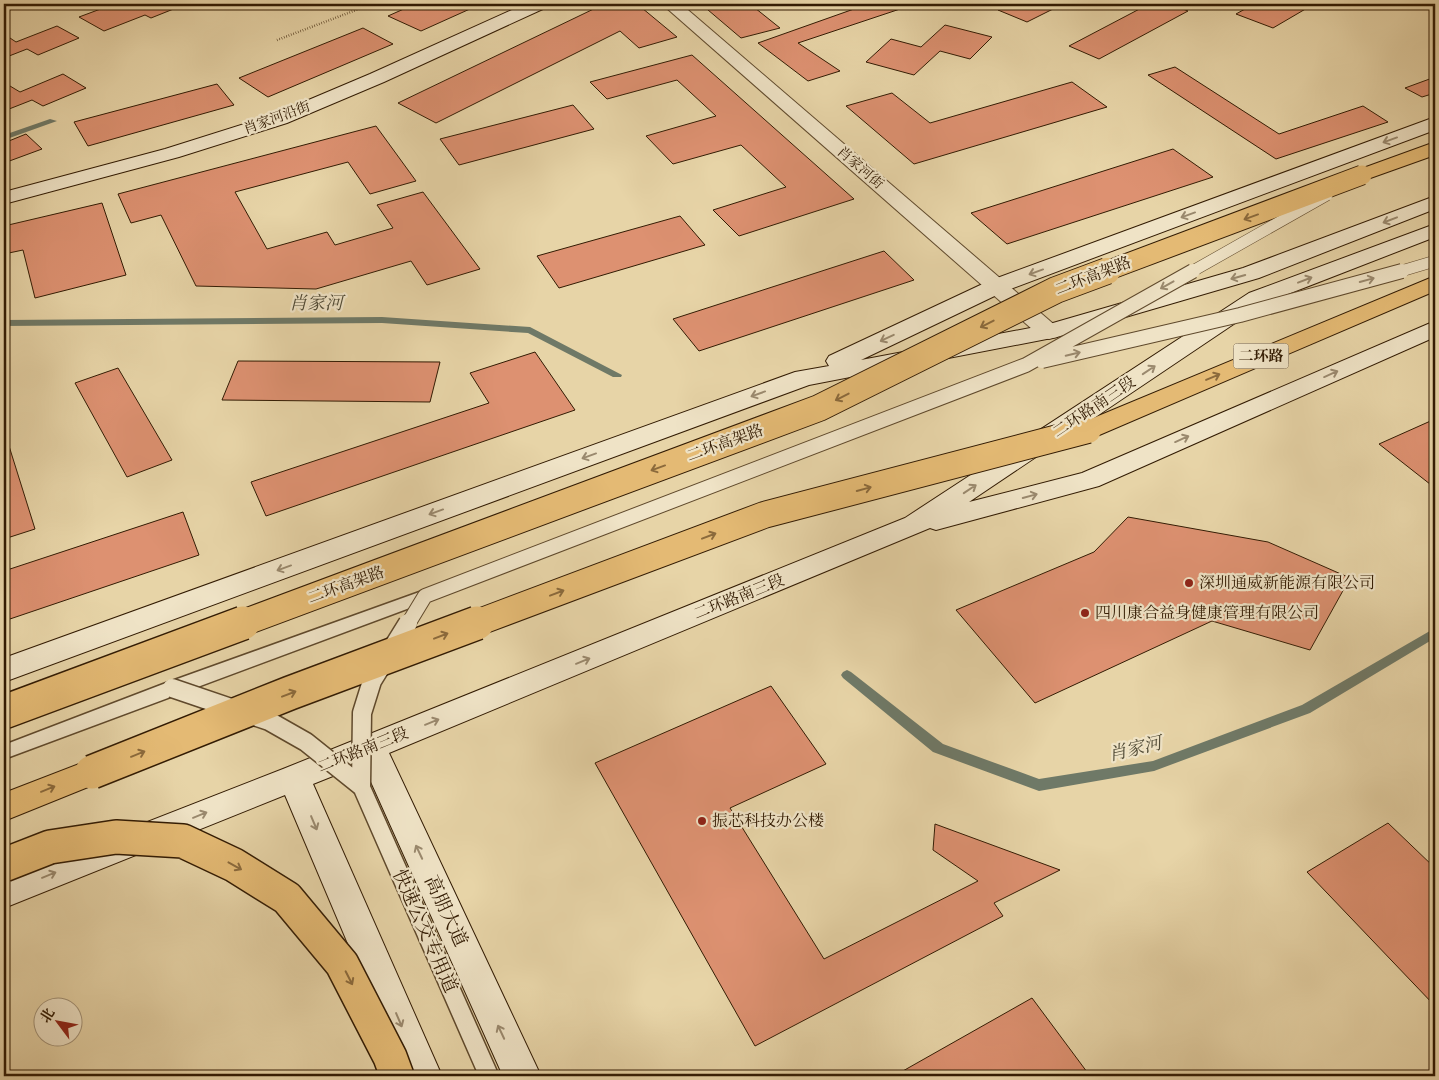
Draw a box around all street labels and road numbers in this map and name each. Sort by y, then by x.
street label: 肖家河沿街 [241,98,313,138]
street label: 肖家河街 [833,143,887,193]
street label: 二环高架路 [1052,252,1134,300]
road number: 二环路 [1234,344,1288,368]
street label: 二环路南三段 [1049,372,1139,442]
street label: 二环高架路 [684,420,766,466]
street label: 二环高架路 [305,562,387,608]
street label: 二环路南三段 [691,570,787,624]
street label: 二环路南三段 [315,723,411,777]
street label: 快速公交专用道 [387,865,463,997]
street label: 高朋大道 [419,871,473,951]

